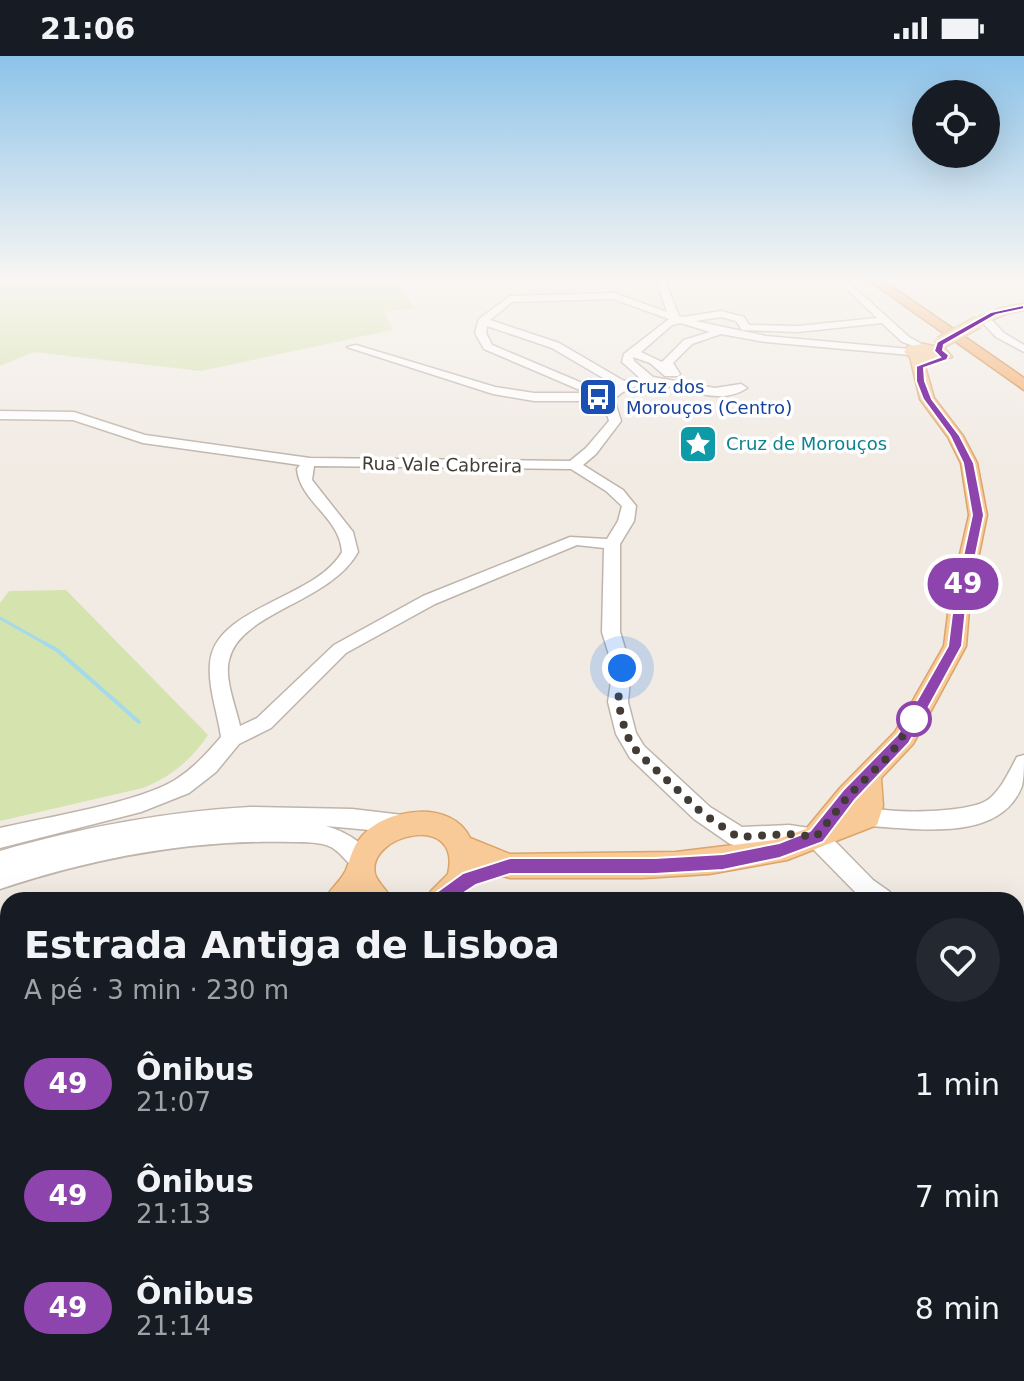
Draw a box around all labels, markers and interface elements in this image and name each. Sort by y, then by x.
text: 21:06 [40,11,136,46]
map controls [912,80,1000,168]
button: locate [912,80,1000,168]
bus stop icon: Cruz dos Morouços (Centro) [577,376,619,418]
place label: Cruz dos Morouços (Centro) [626,376,792,418]
place icon: Cruz de Morouços [677,423,719,465]
place label: Cruz de Morouços [726,433,887,454]
street label: Rua Vale Cabreira [362,453,522,476]
line badge: 49 [927,558,999,610]
text: 49 [944,567,982,600]
your location [602,648,642,688]
unlabelled marker [897,702,931,736]
button: heart [916,918,1000,1002]
text: Estrada Antiga de Lisboa [24,923,560,967]
text: A pé · 3 min · 230 m [24,975,289,1005]
text: Ônibus [136,1052,254,1087]
text: 49 [49,1067,87,1100]
text: 1 min [915,1067,1000,1102]
text: 21:07 [136,1087,211,1117]
text: Ônibus [136,1164,254,1199]
text: 49 [49,1179,87,1212]
text: 7 min [915,1179,1000,1214]
text: 21:13 [136,1199,211,1229]
text: Ônibus [136,1276,254,1311]
text: 49 [49,1291,87,1324]
text: 8 min [915,1291,1000,1326]
text: 21:14 [136,1311,211,1341]

